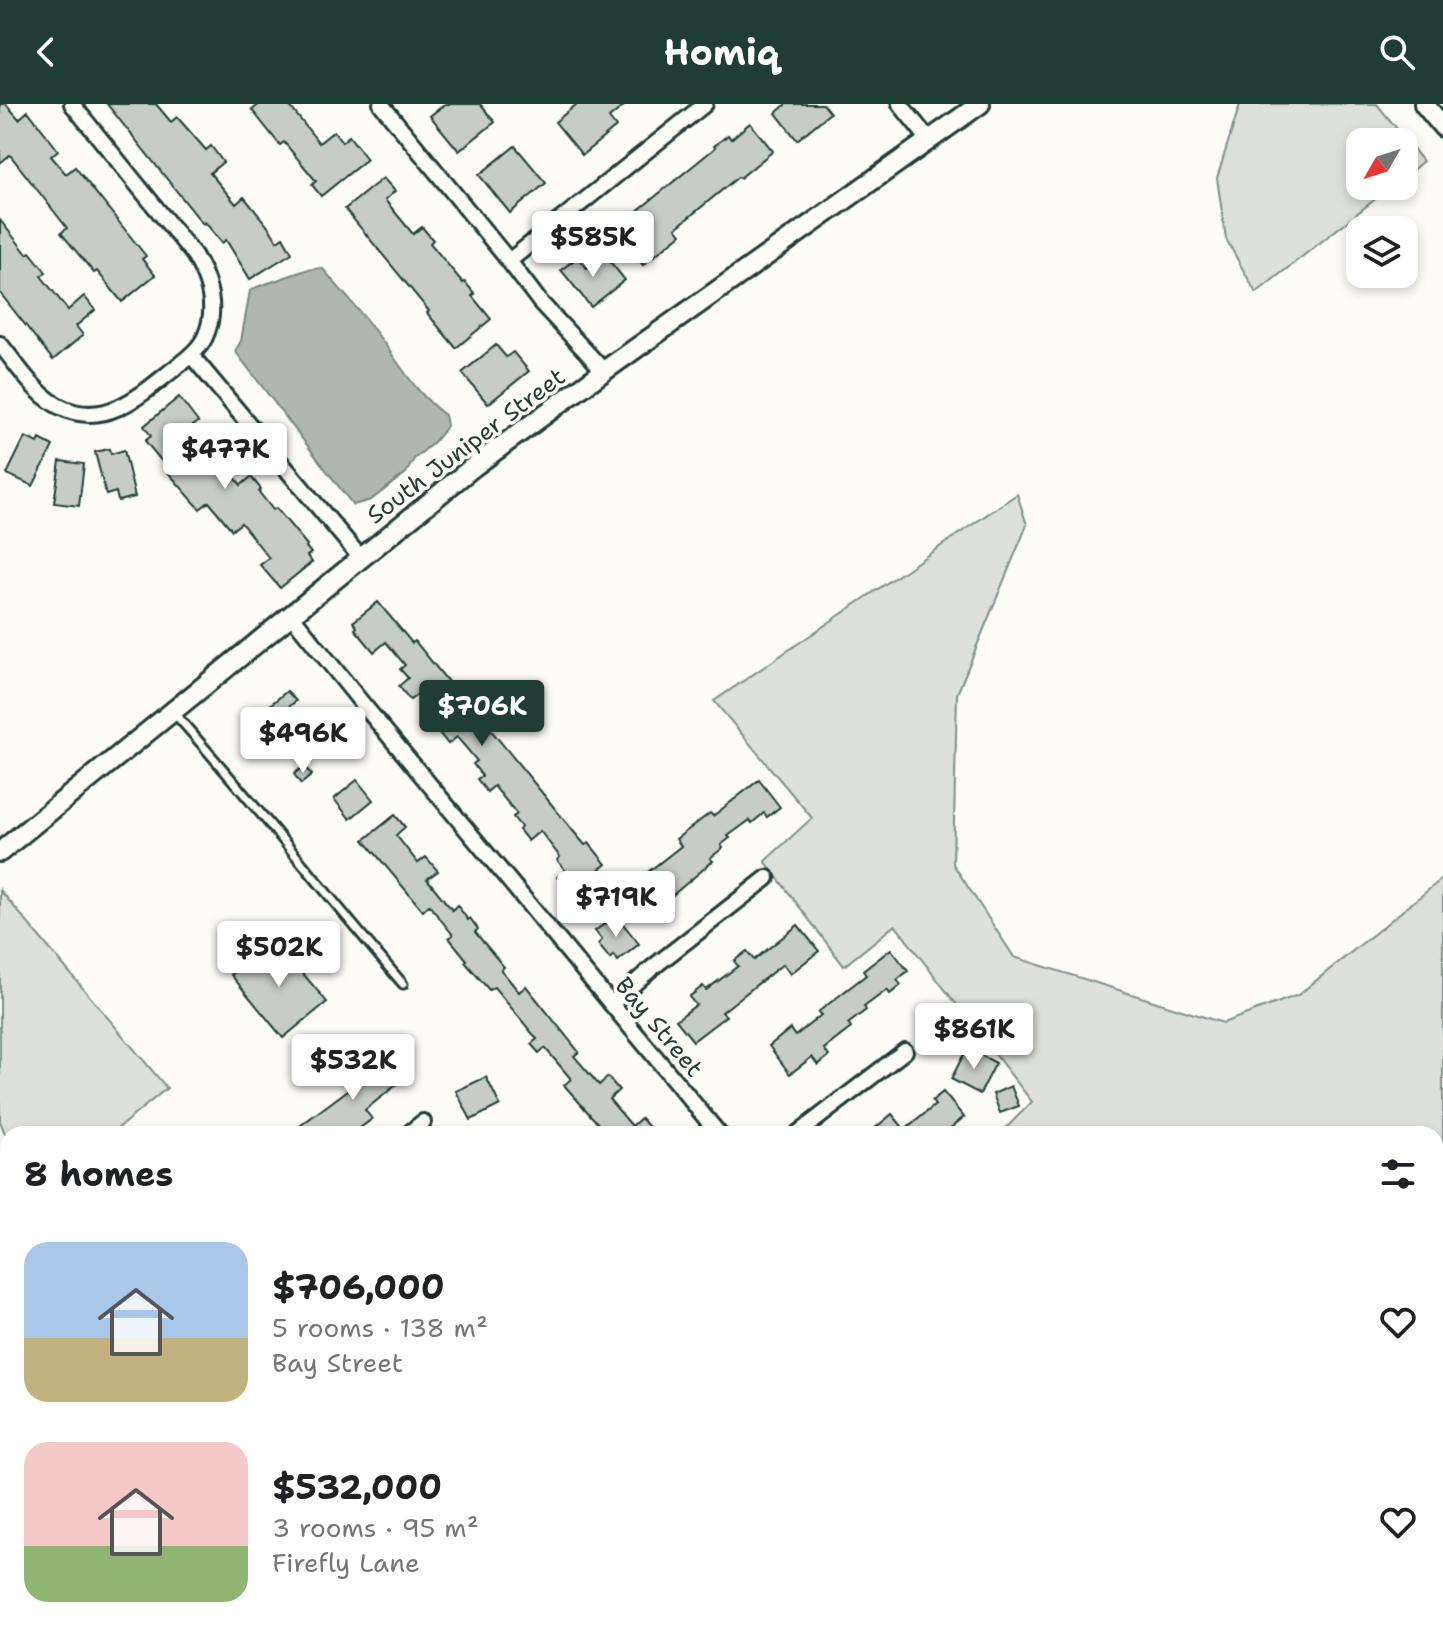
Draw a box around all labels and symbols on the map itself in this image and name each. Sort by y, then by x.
north arrow [1346,128,1418,200]
pin: $585K [537,211,649,279]
street label: South Juniper Street [360,361,572,531]
pin: $477K [169,423,281,491]
pin: $706K [426,680,538,748]
pin: $496K [247,707,359,775]
pin: $719K [560,871,672,939]
pin: $502K [223,921,335,989]
street label: Bay Street [608,970,710,1084]
pin: $861K [918,1003,1030,1071]
pin: $532K [297,1034,409,1102]

